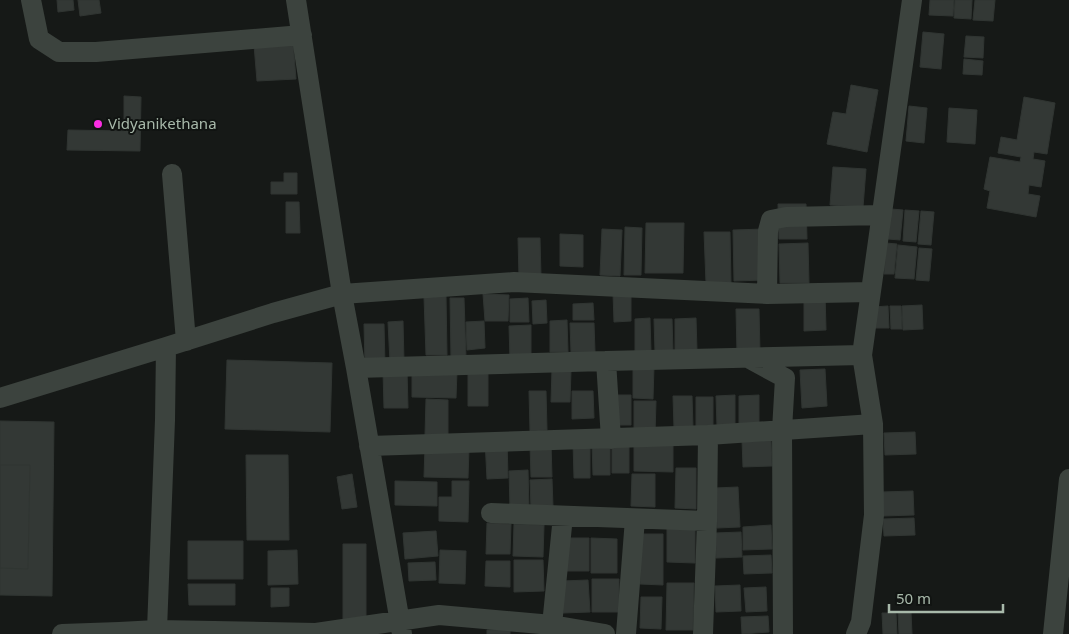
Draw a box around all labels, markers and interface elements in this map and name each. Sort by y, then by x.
place label: Vidyanikethana [108,113,217,133]
marker: Vidyanikethana [92,118,104,130]
scale bar [889,582,1003,614]
text: 50 m [896,588,931,608]

